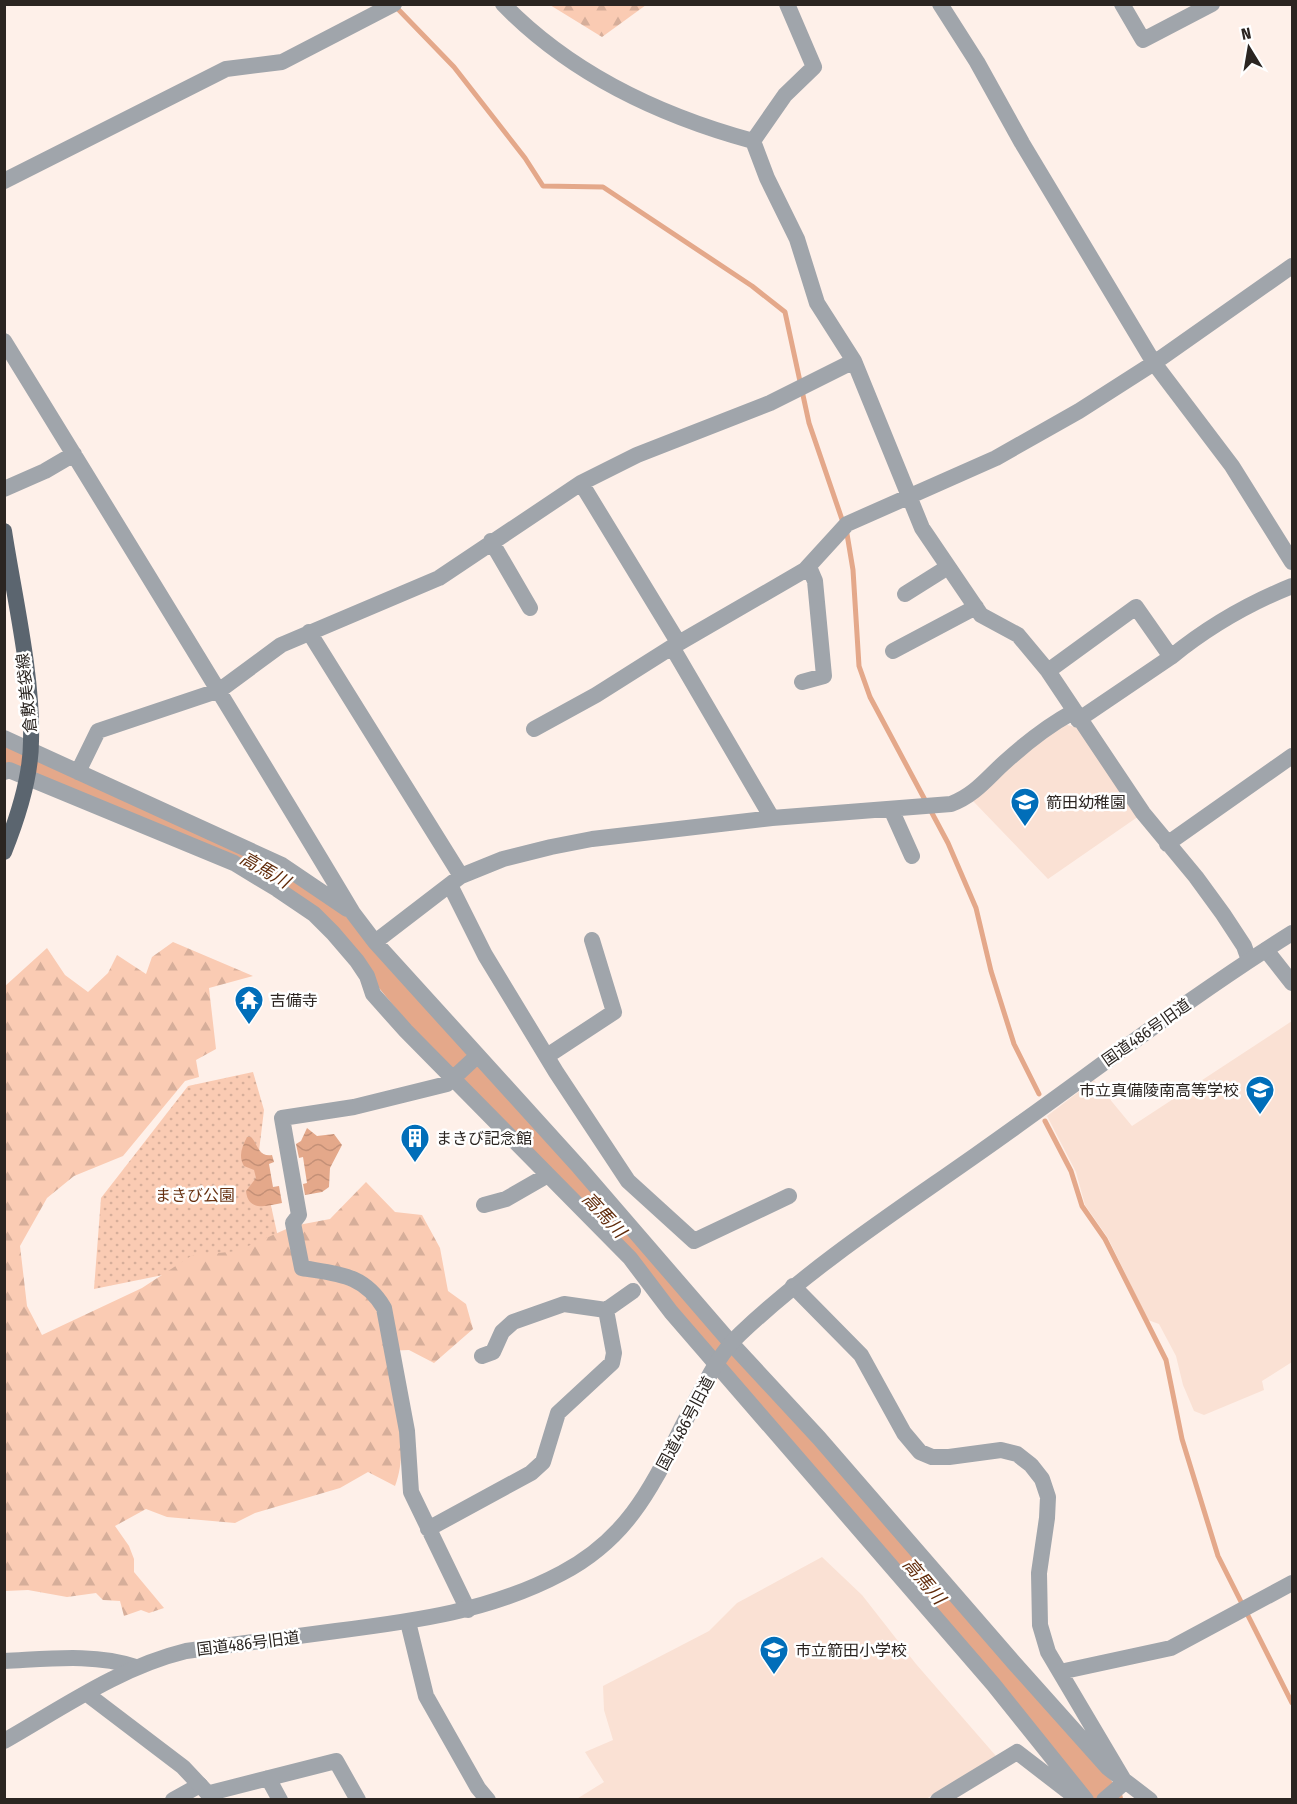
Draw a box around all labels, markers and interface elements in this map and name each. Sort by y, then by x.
north arrow [1219,18,1279,78]
text: N [1240,24,1253,44]
street label: 倉敷美袋線 [13,652,40,734]
school or university icon: 箭田幼稚園 [1009,786,1041,828]
place label: 箭田幼稚園 [1046,793,1126,812]
water label: 高馬川 [236,847,296,894]
temple icon: 吉備寺 [233,984,265,1026]
place label: 吉備寺 [270,991,318,1010]
street label: 国道486号旧道 [1098,995,1194,1070]
school or university icon: 市立真備陵南高等学校 [1244,1074,1276,1116]
place label: 市立真備陵南高等学校 [1079,1081,1239,1100]
building icon: まきび記念館 [399,1122,431,1164]
place label: まきび記念館 [436,1129,532,1148]
park label: まきび公園 [155,1186,235,1205]
water label: 高馬川 [578,1188,632,1244]
street label: 国道486号旧道 [653,1373,718,1473]
water label: 高馬川 [898,1553,951,1610]
street label: 国道486号旧道 [195,1628,301,1659]
school or university icon: 市立箭田小学校 [758,1634,790,1676]
place label: 市立箭田小学校 [795,1641,907,1660]

